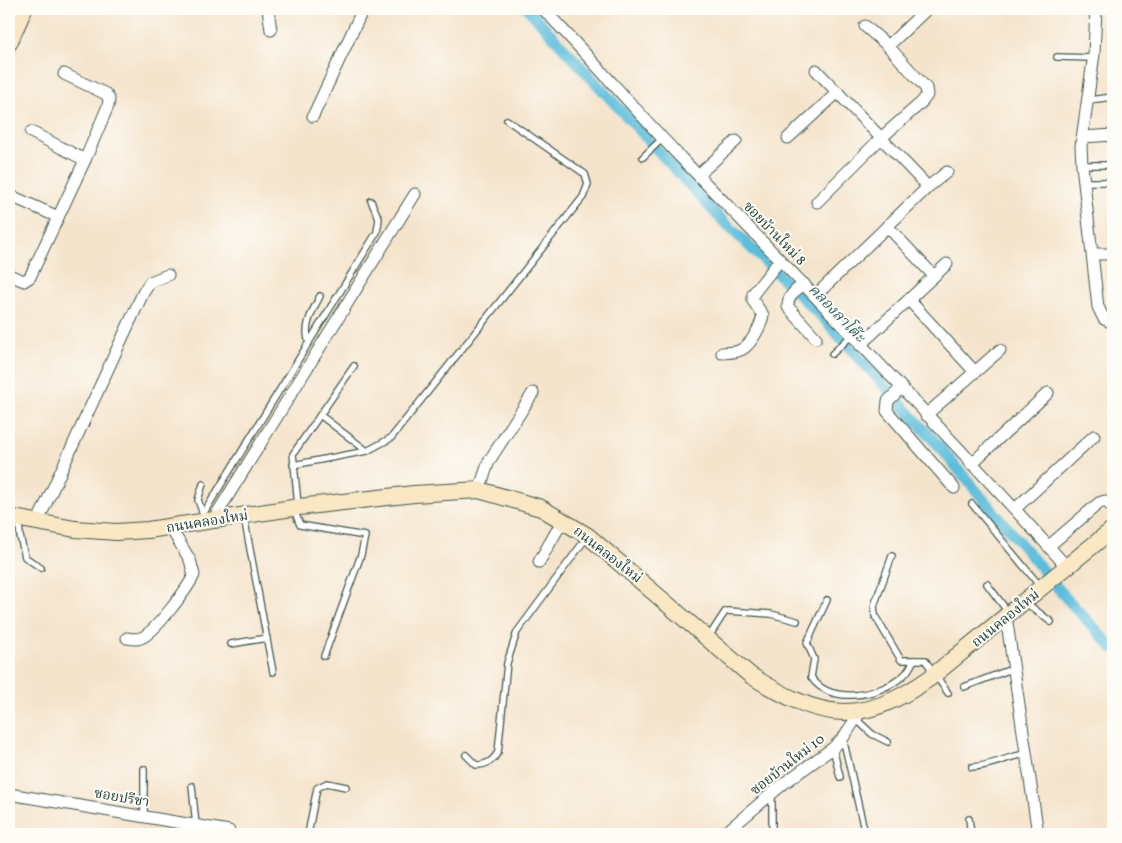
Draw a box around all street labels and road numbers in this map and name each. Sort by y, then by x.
street label: ซอยบ้านใหม่ 8 [738,196,811,270]
street label: ถนนคลองใหม่ [165,505,249,538]
street label: ถนนคลองใหม่ [569,521,647,588]
street label: ถนนคลองใหม่ [967,584,1044,652]
street label: ซอยบ้านใหม่ 10 [746,729,829,800]
street label: ซอยปรีชา [93,784,151,813]

